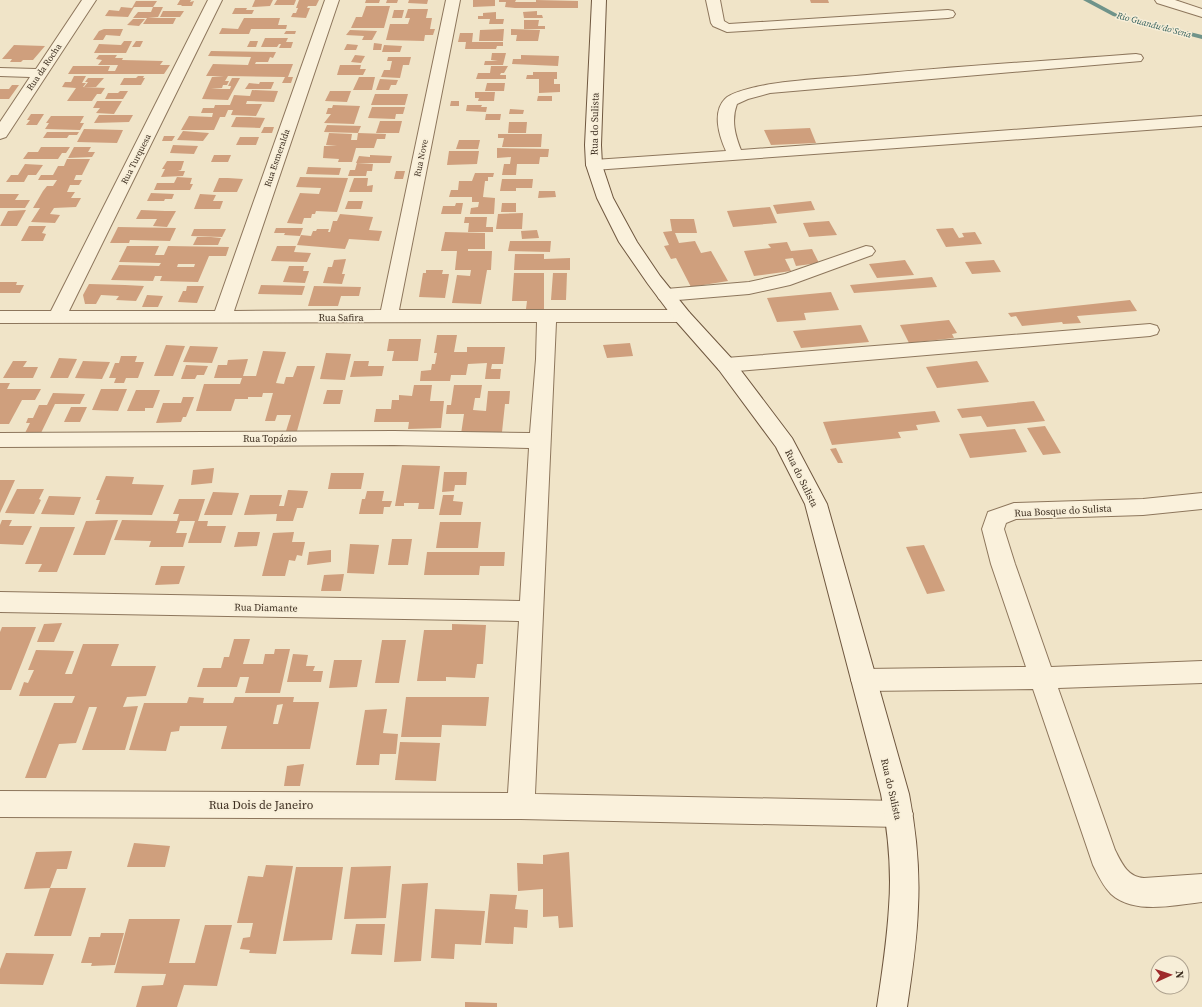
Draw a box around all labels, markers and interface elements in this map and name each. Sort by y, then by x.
water label: Rio Guandu do Sena [1114,9,1193,41]
street label: Rua da Rocha [24,41,64,93]
street label: Rua do Sulista [587,92,602,155]
street label: Rua Esmeralda [262,127,293,188]
street label: Rua Turquesa [118,131,154,186]
street label: Rua Nove [411,138,431,178]
street label: Rua Safira [318,311,364,324]
street label: Rua Topázio [243,432,298,445]
street label: Rua do Sulista [782,447,822,510]
street label: Rua Bosque do Sulista [1014,501,1113,520]
street label: Rua Diamante [234,600,298,615]
street label: Rua do Sulista [878,757,905,822]
street label: Rua Dois de Janeiro [209,797,314,813]
north arrow [1150,955,1190,995]
text: N [1172,970,1187,979]

